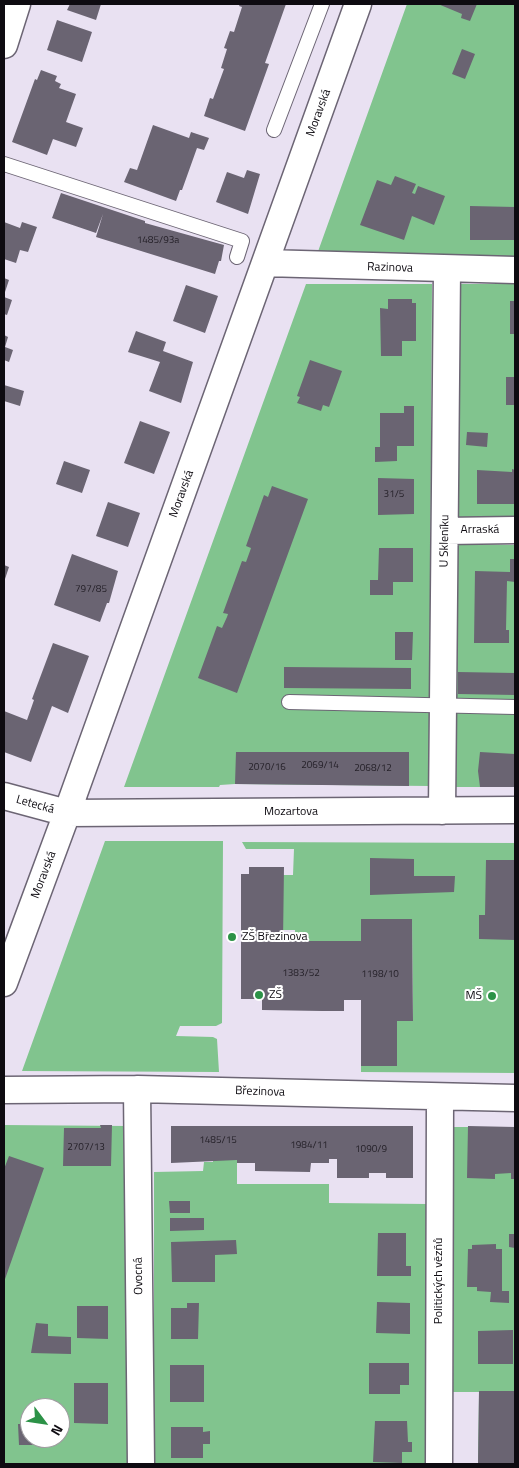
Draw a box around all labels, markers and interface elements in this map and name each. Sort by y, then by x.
street label: Moravská [304,87,334,139]
house number: 1485/93a [137,235,179,247]
street label: Razinova [367,260,413,276]
street label: Moravská [167,468,197,520]
house number: 31/5 [384,489,404,501]
street label: U Skleníku [437,514,453,568]
street label: Arraská [461,523,499,537]
house number: 797/85 [75,584,107,596]
house number: 2069/14 [301,760,339,772]
house number: 2070/16 [248,762,286,774]
house number: 2068/12 [354,763,392,775]
street label: Letecká [14,793,56,817]
street label: Mozartova [264,805,318,819]
street label: Moravská [28,849,60,901]
place label: ZŠ Březinova [242,930,308,944]
marker: ZŠ Březinova [226,931,238,943]
house number: 1383/52 [282,968,320,980]
house number: 1198/10 [361,969,399,981]
place label: ZŠ [269,988,282,1002]
marker: ZŠ [253,989,265,1001]
place label: MŠ [465,989,482,1003]
marker: MŠ [486,990,498,1002]
street label: Březinova [235,1084,285,1100]
house number: 1485/15 [199,1135,237,1147]
house number: 1984/11 [290,1140,328,1152]
house number: 2707/13 [67,1142,105,1154]
house number: 1090/9 [355,1144,387,1156]
street label: Politických vězňů [432,1238,446,1324]
street label: Ovocná [131,1257,147,1295]
north arrow [20,1398,70,1448]
text: N [46,1421,69,1440]

